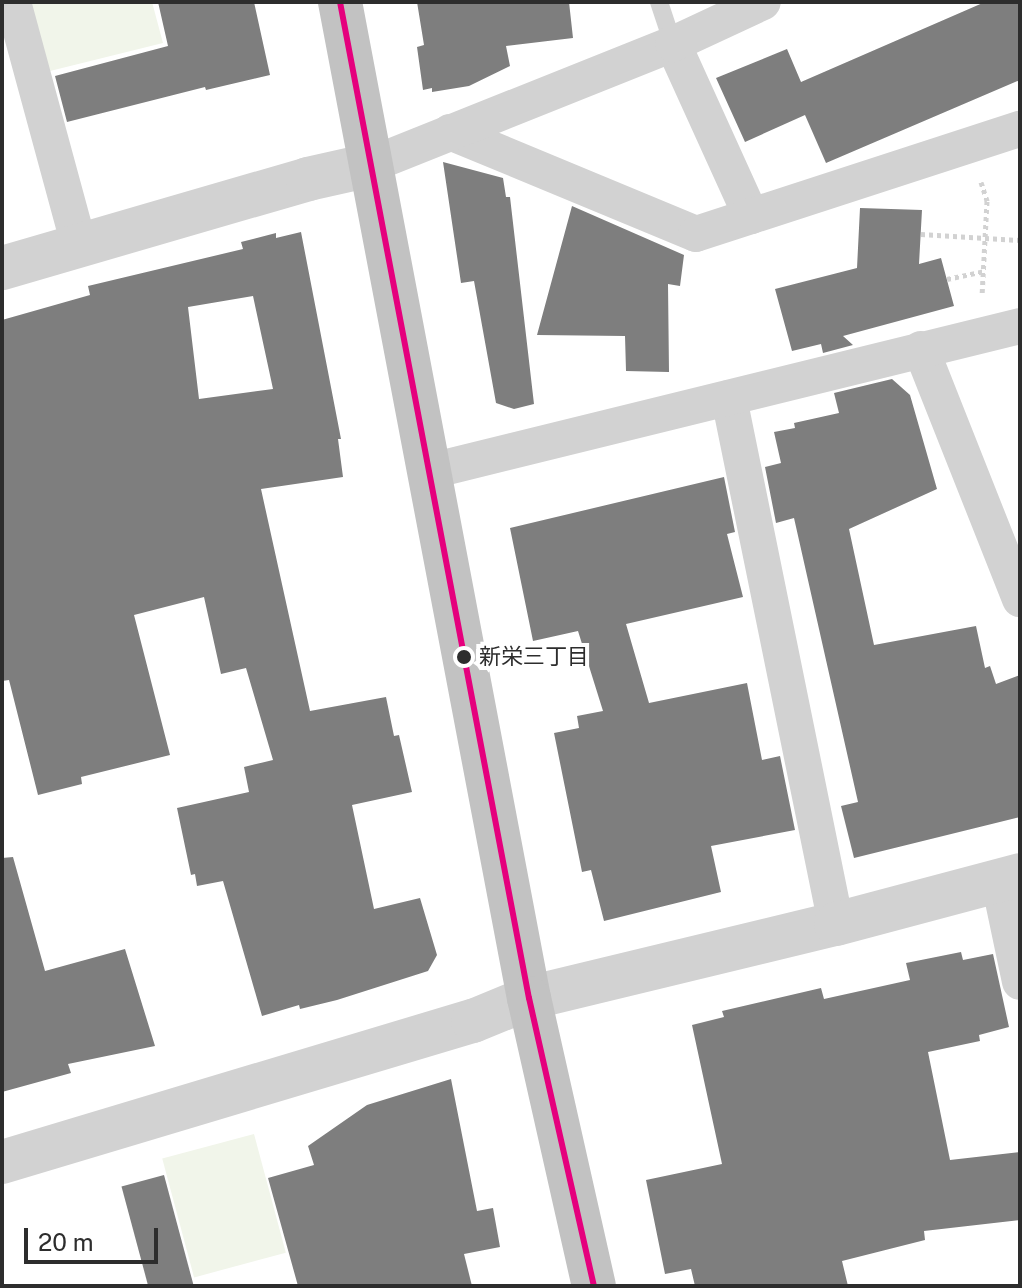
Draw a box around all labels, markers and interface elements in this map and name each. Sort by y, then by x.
place label: 新栄三丁目 [479,644,589,670]
marker: 新栄三丁目 [456,649,472,665]
scale bar [28,1212,162,1262]
text: 20 m [38,1228,94,1256]

